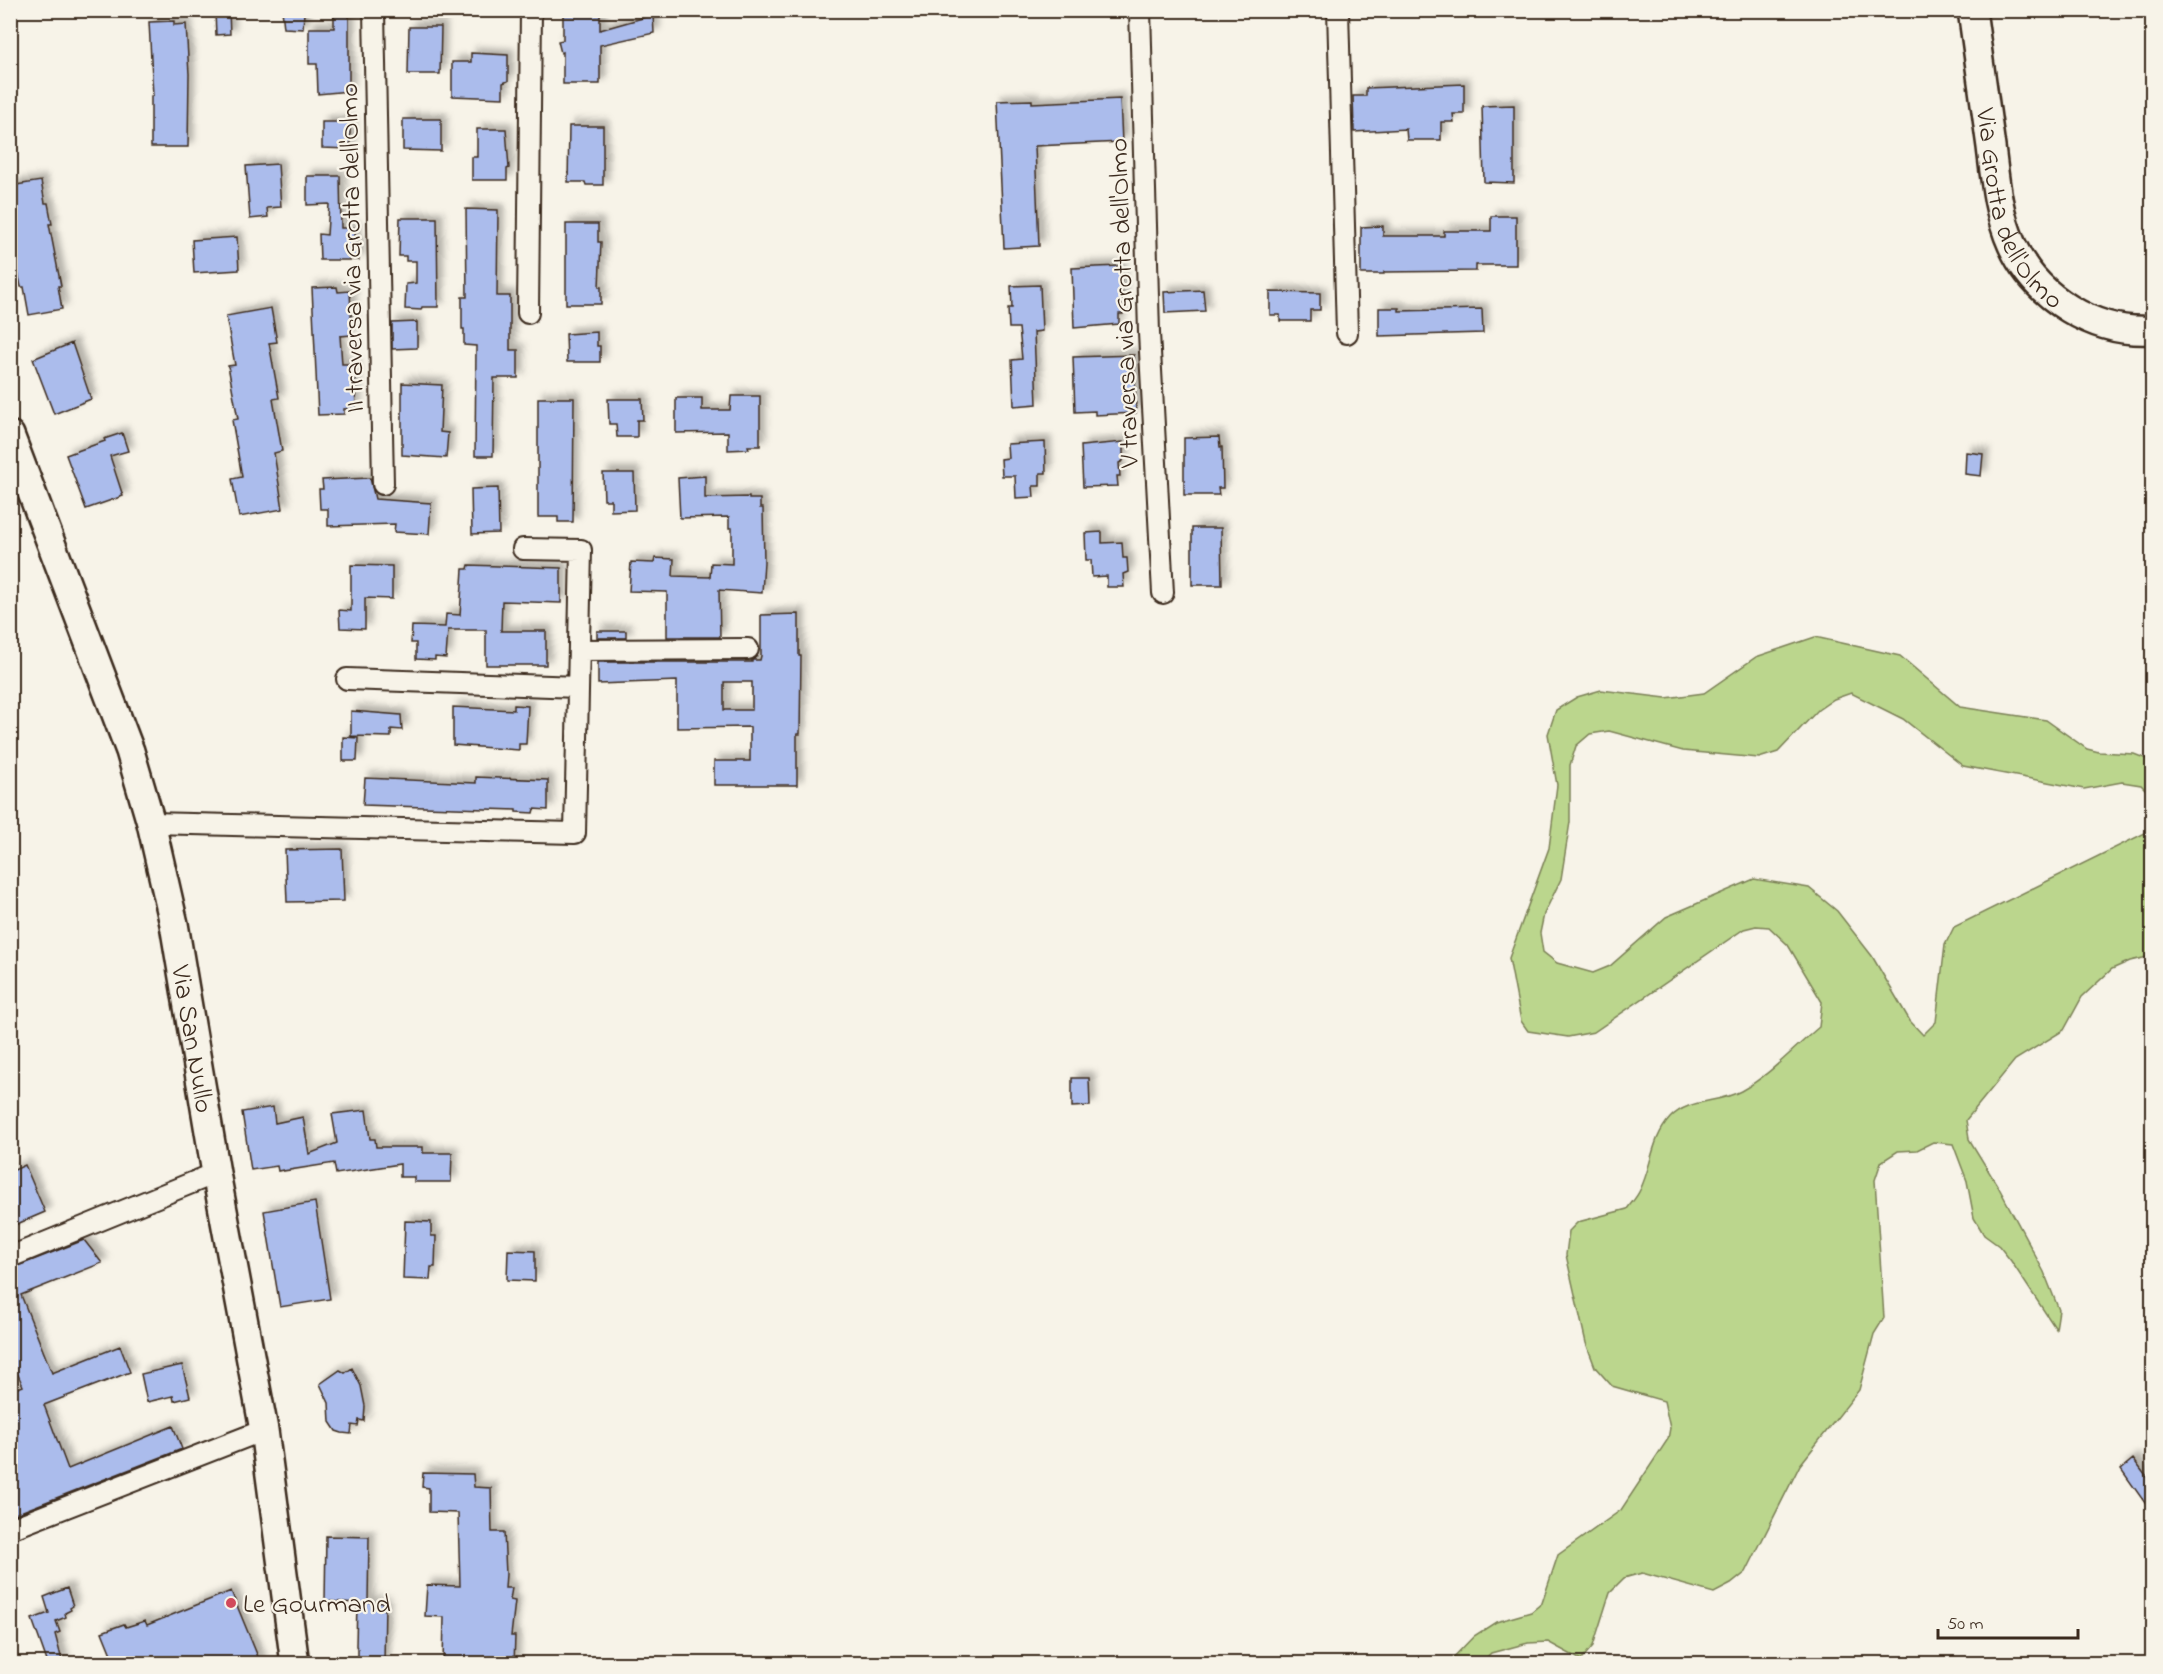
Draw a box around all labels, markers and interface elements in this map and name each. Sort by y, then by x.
street label: II traversa via Grotta dell'Olmo [331,83,376,413]
street label: Via Grotta dell'Olmo [1964,105,2071,320]
street label: V traversa via Grotta dell'Olmo [1100,137,1151,470]
street label: Via San Nullo [159,961,223,1116]
place label: Le Gourmand [243,1586,391,1625]
marker: Le Gourmand [224,1596,238,1610]
scale bar [1938,1602,2078,1640]
text: 50 m [1947,1612,1984,1638]

